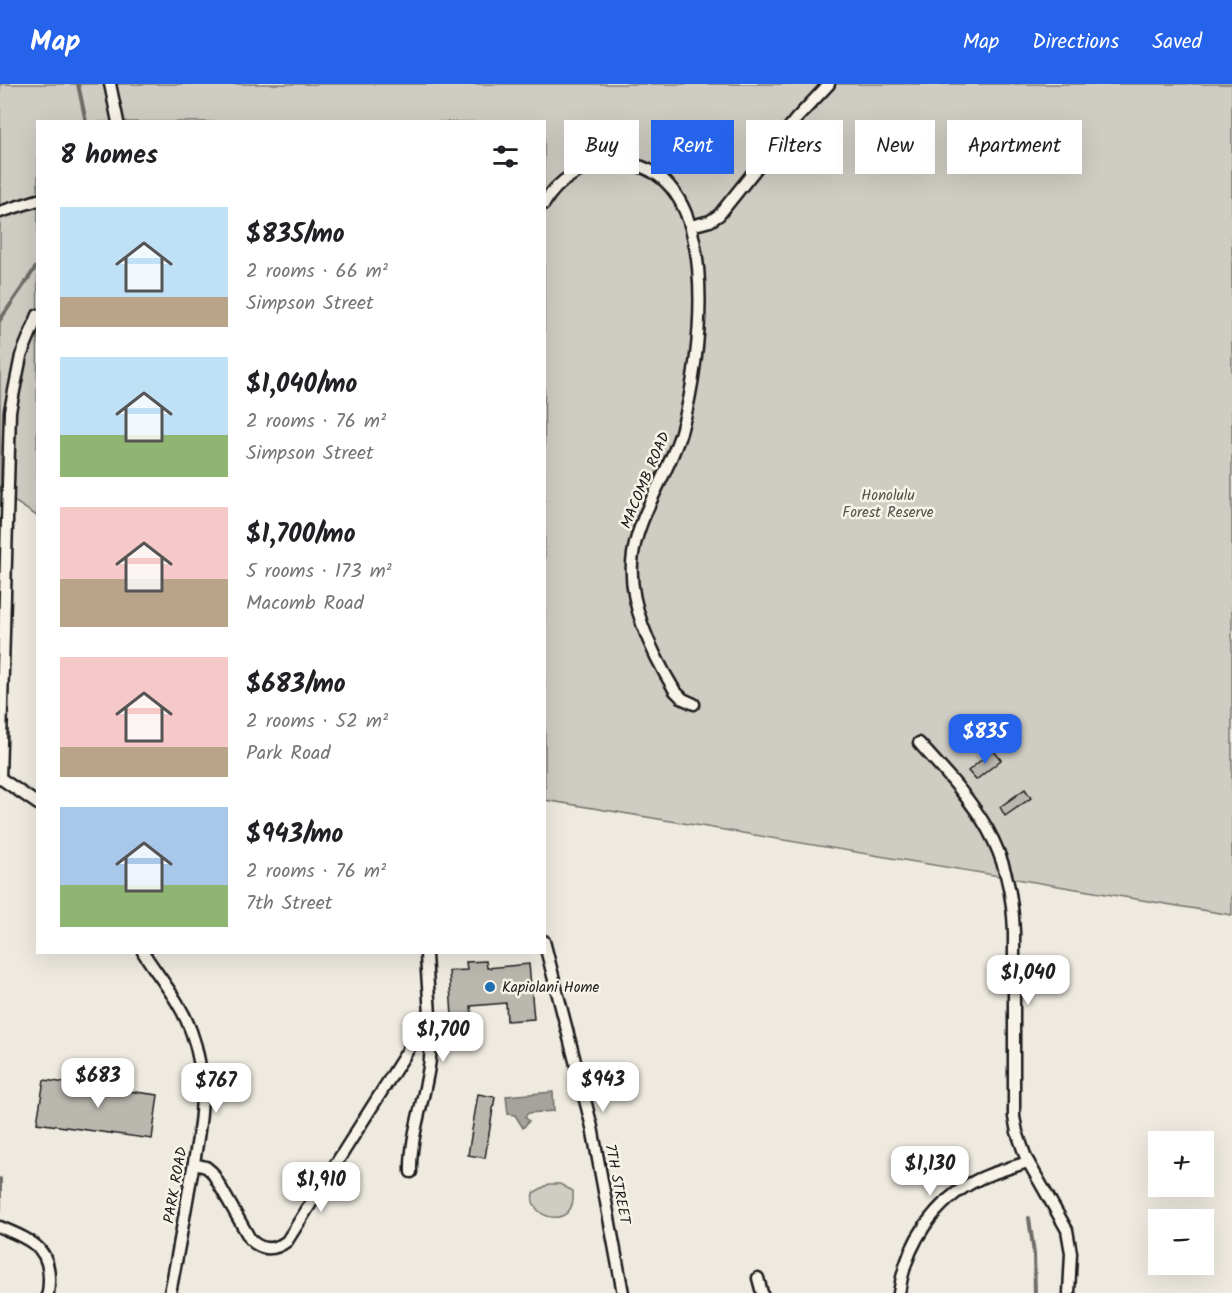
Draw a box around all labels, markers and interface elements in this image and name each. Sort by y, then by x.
text: Map [30,20,81,65]
text: Map [963,26,999,59]
text: Directions [1032,26,1119,59]
text: Saved [1152,26,1202,59]
chip: Buy [564,120,639,174]
chip: Rent [651,120,734,174]
chip: Filters [746,120,843,174]
chip: New [855,120,935,174]
chip: Apartment [947,120,1082,174]
text: 8 homes [60,135,158,177]
icon: filters [489,140,522,173]
text: $835/mo [246,214,345,256]
icon: home [108,231,180,303]
text: 2 rooms · 66 m² [246,256,388,288]
text: Simpson Street [246,288,374,320]
text: $1,040/mo [246,364,357,406]
icon: home [108,381,180,453]
text: 2 rooms · 76 m² [246,406,386,438]
street label: MACOMB ROAD [615,428,677,533]
text: Simpson Street [246,438,374,470]
park label: Honolulu Forest Reserve [842,484,934,525]
text: $1,700/mo [246,514,356,556]
icon: home [108,531,180,603]
text: 5 rooms · 173 m² [246,556,392,588]
text: Macomb Road [246,588,364,620]
text: $683/mo [246,664,346,706]
icon: home [108,681,180,753]
text: 2 rooms · 52 m² [246,706,388,738]
pin: $835 [949,714,1021,765]
text: $835 [963,717,1007,749]
text: Park Road [246,738,330,770]
text: $943/mo [246,814,343,856]
icon: home [108,831,180,903]
text: 2 rooms · 76 m² [246,856,386,888]
text: 7th Street [246,888,332,920]
pin: $1,040 [979,955,1077,1006]
text: $1,040 [1001,958,1055,990]
place label: Kapiolani Home [502,976,600,1000]
marker: Kapiolani Home [483,980,497,994]
pin: $1,700 [394,1012,492,1063]
text: $1,700 [416,1015,470,1047]
pin: $683 [62,1058,134,1109]
text: $683 [75,1061,121,1093]
pin: $943 [567,1062,639,1113]
pin: $767 [180,1063,252,1114]
text: $943 [581,1065,625,1097]
text: $767 [195,1066,237,1098]
map controls [1148,1131,1214,1275]
button: + [1148,1131,1214,1197]
street label: 7TH STREET [597,1142,637,1228]
street label: PARK ROAD [157,1145,195,1225]
pin: $1,130 [881,1146,979,1197]
text: $1,130 [905,1149,955,1181]
pin: $1,910 [272,1162,370,1213]
text: $1,910 [296,1165,346,1197]
button: − [1148,1209,1214,1275]

